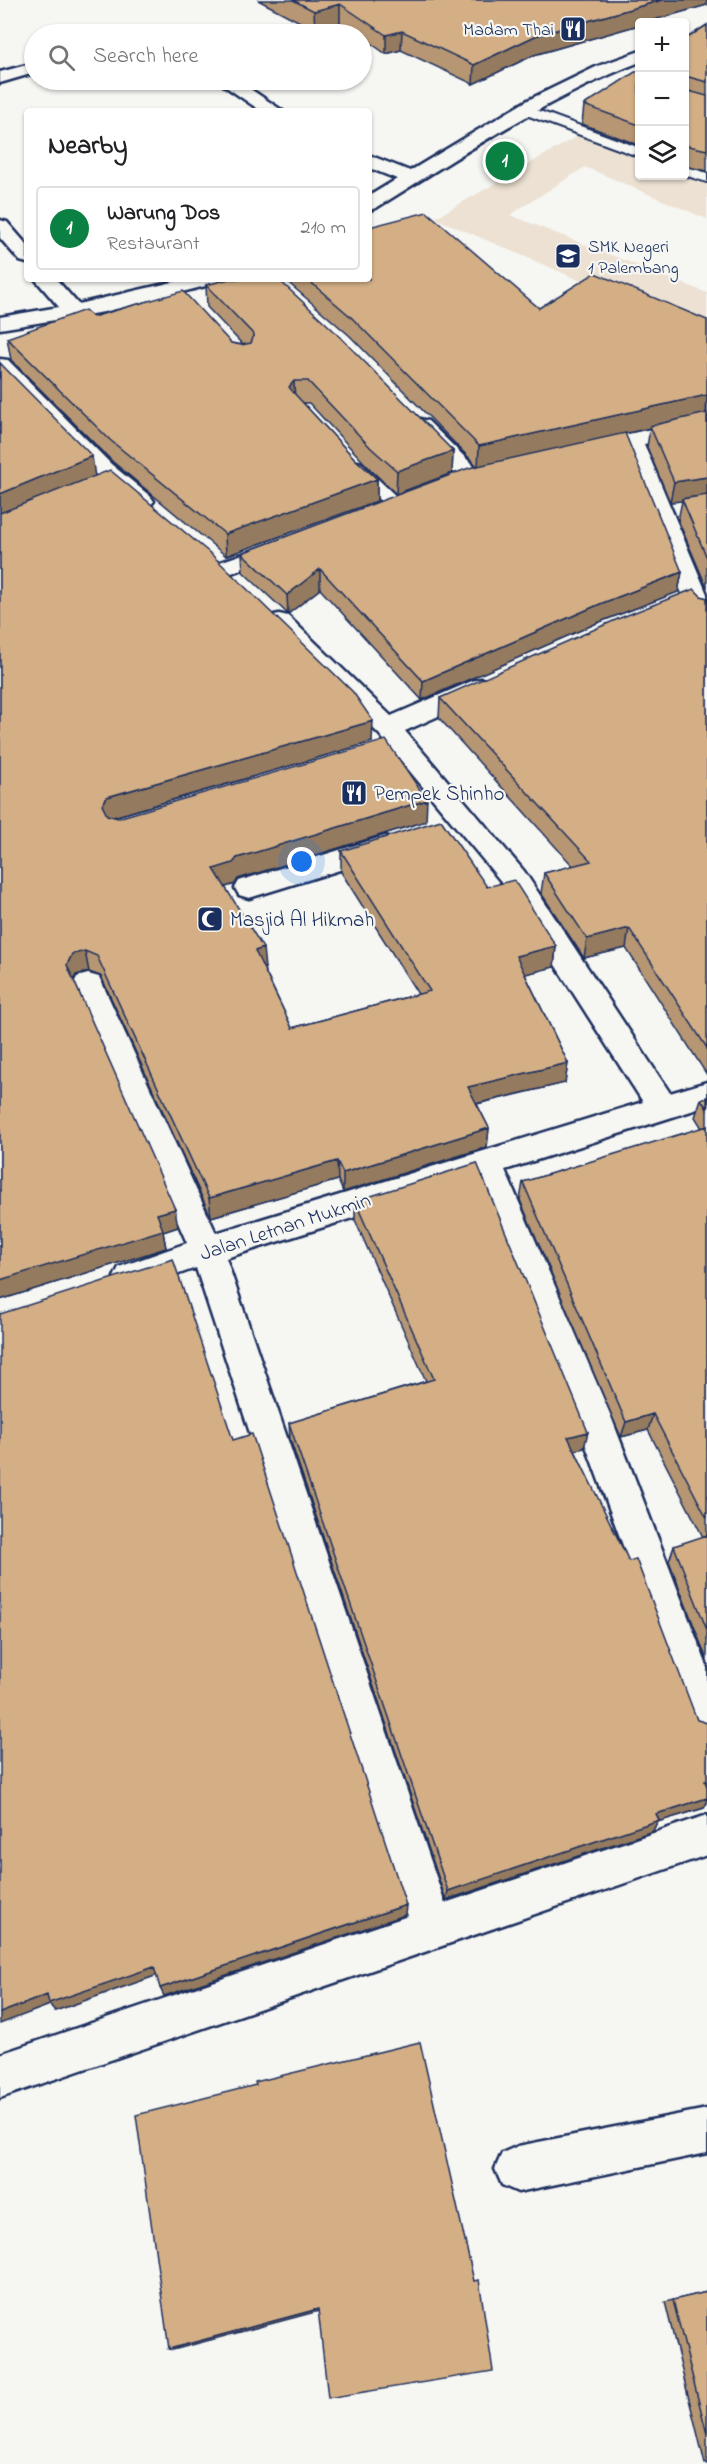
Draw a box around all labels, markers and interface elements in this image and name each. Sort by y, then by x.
restaurant icon: Madam Thai [558,14,588,44]
place label: Madam Thai [463,18,554,44]
map controls [635,18,689,180]
button: + [635,18,689,72]
search box [24,24,372,90]
icon: search [45,41,78,74]
text: Search here [93,41,198,73]
button: − [635,72,689,126]
button: layers [635,126,689,180]
text: Nearby [48,128,127,166]
pin: 1 [486,138,524,184]
text: Warung Dos [107,198,220,230]
text: 1 [66,214,73,243]
text: 210 m [301,214,346,243]
text: Restaurant [107,230,200,259]
place label: SMK Negeri 1 Palembang [588,235,679,283]
school or university icon: SMK Negeri 1 Palembang [553,241,583,271]
restaurant icon: Pempek Shinho [339,778,369,808]
place label: Pempek Shinho [374,780,504,810]
your location [287,847,316,876]
mosque icon: Masjid Al Hikmah [195,904,225,934]
place label: Masjid Al Hikmah [230,906,374,936]
street label: Jalan Letnan Mukmin [196,1186,375,1270]

